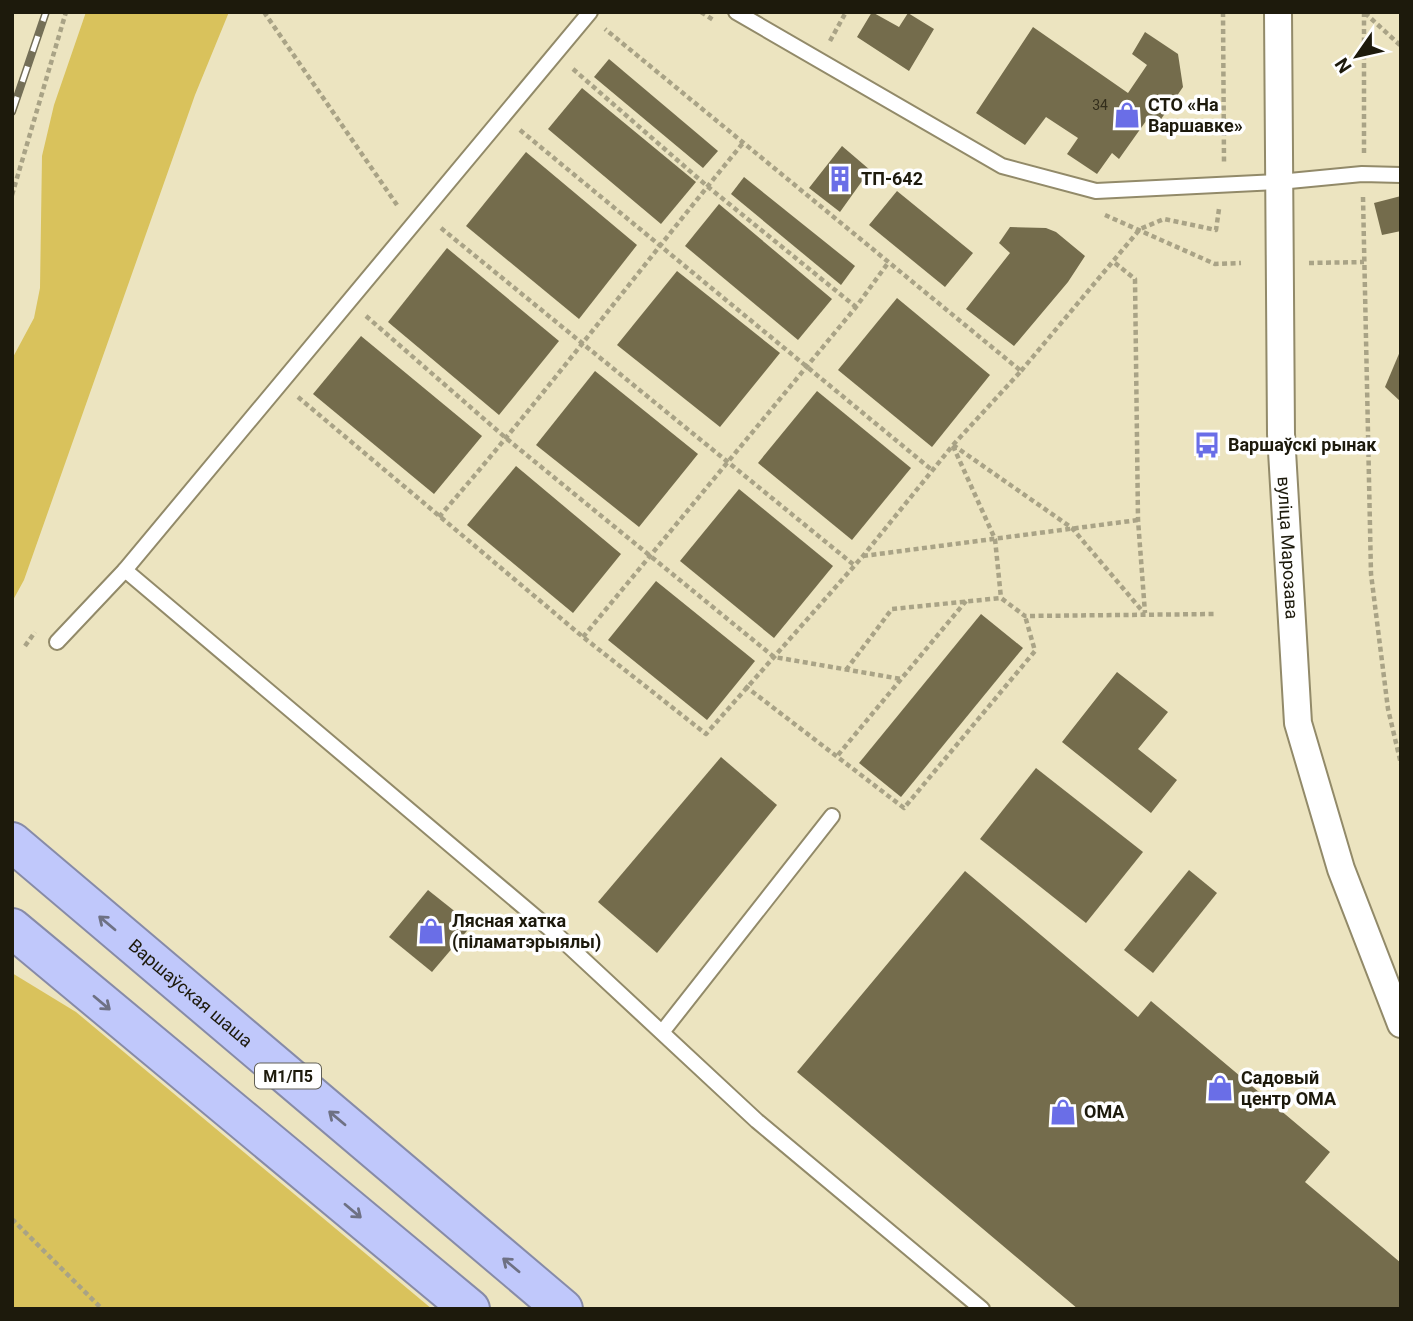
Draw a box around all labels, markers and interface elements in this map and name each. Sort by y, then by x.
north arrow [1322,21,1392,91]
text: N [1330,53,1357,77]
place label: СТО «На Варшавке» [1148,94,1243,136]
house number: 34 [1092,97,1108,113]
shop icon: СТО «На Варшавке» [1112,100,1142,130]
building icon: ТП-642 [825,164,855,194]
place label: ТП-642 [861,168,923,189]
bus stop icon: Варшаўскі рынак [1192,430,1222,460]
place label: Варшаўскі рынак [1228,434,1377,455]
street label: вуліца Марозава [1274,476,1303,620]
place label: Лясная хатка (піламатэрыялы) [452,910,601,953]
one-way arrow [99,915,117,931]
shop icon: Лясная хатка (піламатэрыялы) [416,916,446,946]
street label: Варшаўская шаша [125,935,257,1051]
one-way arrow [93,995,111,1011]
road number: М1/П5 [255,1064,321,1088]
place label: Садовый центр ОМА [1241,1067,1337,1109]
shop icon: Садовый центр ОМА [1205,1073,1235,1103]
shop icon: ОМА [1048,1097,1078,1127]
place label: ОМА [1084,1101,1125,1122]
one-way arrow [329,1110,347,1126]
one-way arrow [343,1203,361,1219]
one-way arrow [502,1257,520,1273]

